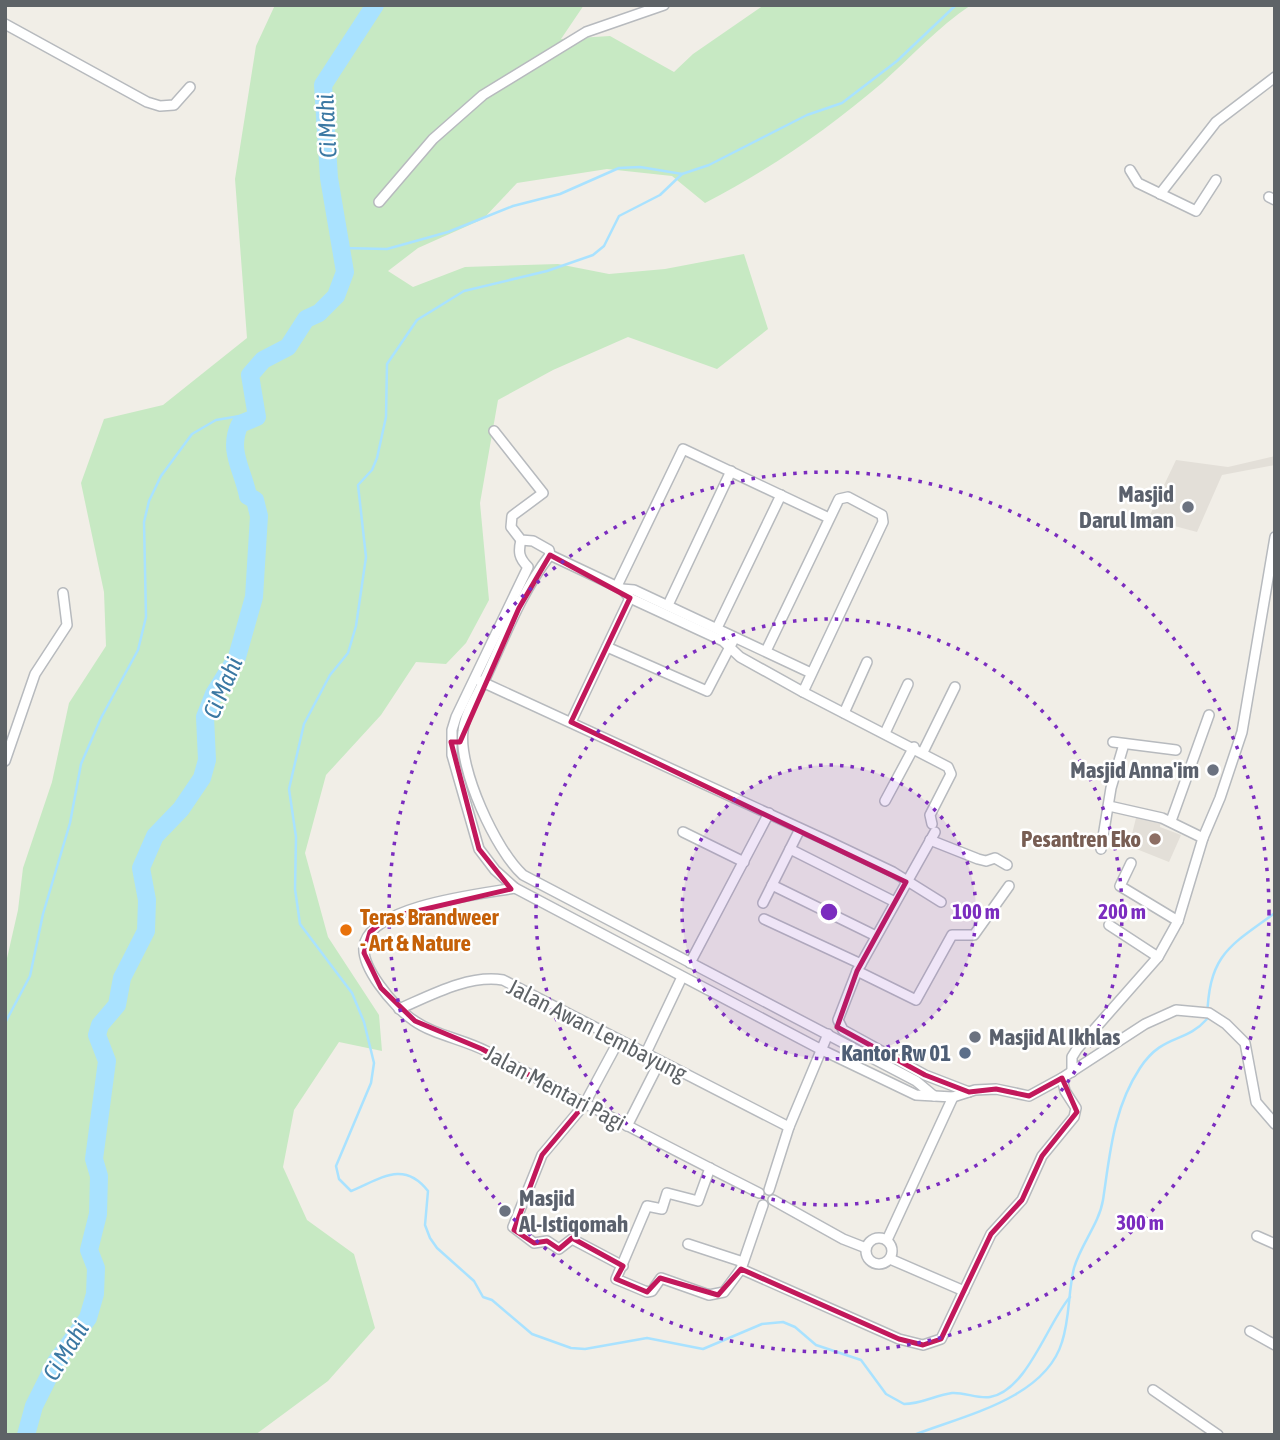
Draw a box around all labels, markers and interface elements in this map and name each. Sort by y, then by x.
water label: Ci Mahi [311,93,342,159]
place label: Masjid Darul Iman [1079,481,1174,533]
marker: Masjid Darul Iman [1180,499,1196,515]
water label: Ci Mahi [198,653,247,723]
place label: Masjid Anna'im [1070,757,1199,783]
marker: Masjid Anna'im [1205,762,1221,778]
place label: Pesantren Eko [1021,826,1141,852]
marker: Pesantren Eko [1147,831,1163,847]
text: 100 m [952,899,1000,923]
text: 200 m [1098,899,1146,923]
centre of rings [817,900,841,924]
place label: Teras Brandweer - Art & Nature [360,904,500,956]
marker: Teras Brandweer - Art & Nature [338,922,354,938]
street label: Jalan Awan Lembayung [503,973,691,1087]
place label: Masjid Al Ikhlas [989,1024,1120,1050]
marker: Masjid Al Ikhlas [967,1029,983,1045]
street label: Jalan Mentari Pagi [480,1040,630,1136]
place label: Kantor Rw 01 [841,1040,951,1066]
marker: Kantor Rw 01 [957,1045,973,1061]
place label: Masjid Al-Istiqomah [518,1185,628,1237]
marker: Masjid Al-Istiqomah [497,1203,513,1219]
text: 300 m [1116,1210,1164,1234]
water label: Ci Mahi [37,1316,94,1385]

